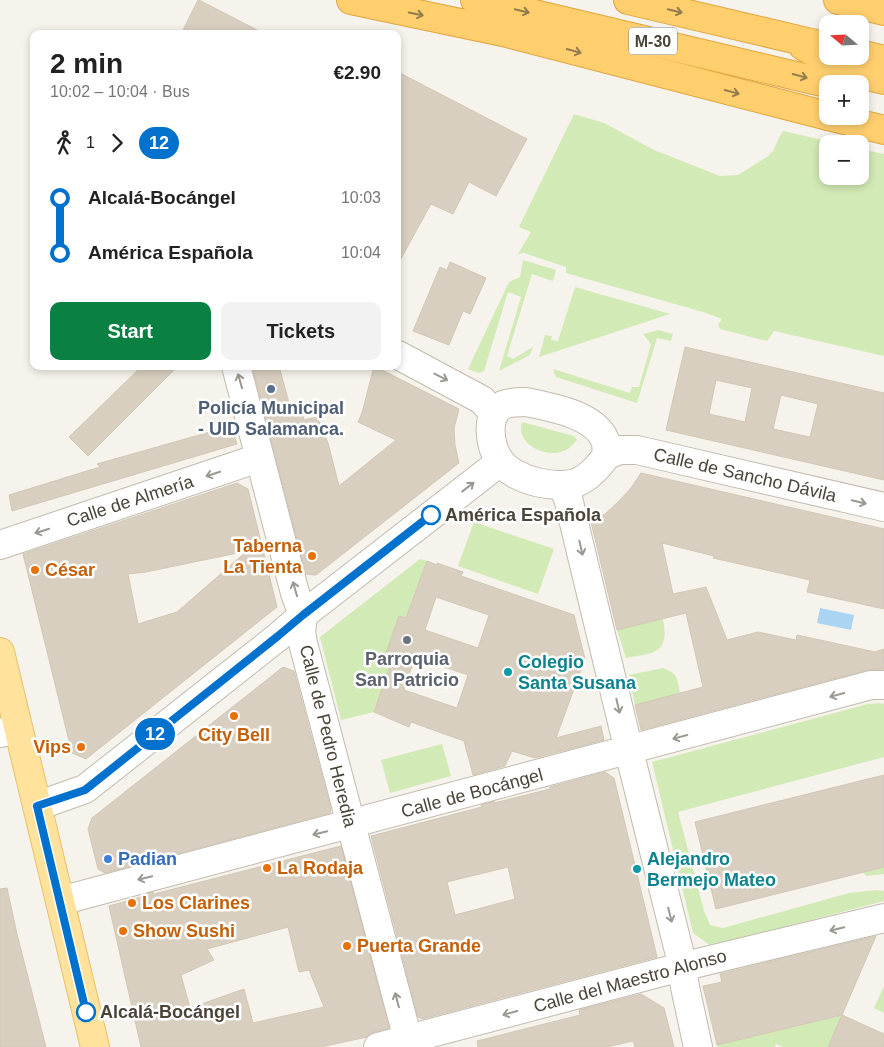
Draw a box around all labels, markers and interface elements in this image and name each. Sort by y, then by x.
one-way arrow [514,7,530,16]
one-way arrow [667,7,683,16]
one-way arrow [408,10,424,19]
north arrow [819,15,869,65]
map controls [819,15,869,185]
road number: M-30 [629,27,677,54]
one-way arrow [566,47,582,56]
text: 2 min [50,48,123,79]
text: €2.90 [333,62,381,83]
one-way arrow [791,72,807,81]
button: + [819,75,869,125]
text: 10:02 – 10:04 · Bus [50,83,190,100]
one-way arrow [723,88,739,97]
icon: walk [50,129,78,157]
icon: forward [103,129,131,157]
text: 12 [149,133,169,153]
text: 1 [86,134,95,151]
button: − [819,135,869,185]
text: Alcalá-Bocángel [88,187,236,208]
text: 10:03 [341,189,381,206]
text: América Española [88,242,253,263]
text: 10:04 [341,244,381,261]
button: Start [50,302,211,360]
button: Tickets [221,302,381,360]
one-way arrow [234,373,244,389]
one-way arrow [433,373,448,382]
marker: Policía Municipal - UID Salamanca. [265,383,277,395]
place label: Policía Municipal - UID Salamanca. [198,398,344,439]
street label: Calle de Sancho Dávila [652,444,839,506]
one-way arrow [205,469,221,479]
street label: Calle de Almería [64,471,197,531]
one-way arrow [461,482,475,492]
one-way arrow [850,498,866,507]
marker: América Española [421,505,441,525]
place label: América Española [445,505,602,525]
one-way arrow [35,526,51,536]
place label: Taberna La Tienta [223,536,303,577]
one-way arrow [576,540,586,556]
marker: Taberna La Tienta [306,550,318,562]
place label: César [45,560,95,580]
marker: César [29,564,41,576]
one-way arrow [289,581,299,597]
marker: Parroquia San Patricio [401,634,413,646]
street label: Calle de Pedro Heredia [296,643,361,830]
place label: Parroquia San Patricio [355,649,459,690]
place label: Colegio Santa Susana [518,652,637,693]
marker: Colegio Santa Susana [502,666,514,678]
one-way arrow [829,690,845,700]
one-way arrow [614,698,623,714]
marker: City Bell [228,710,240,722]
line badge: 12 [132,718,178,750]
text: 12 [145,724,165,744]
place label: City Bell [198,725,270,745]
one-way arrow [672,733,688,742]
place label: Vips [33,737,71,757]
marker: Vips [75,741,87,753]
street label: Calle de Bocángel [399,764,545,822]
one-way arrow [312,829,328,838]
place label: Padian [118,849,177,869]
place label: Alejandro Bermejo Mateo [647,849,776,890]
marker: Padian [102,853,114,865]
place label: La Rodaja [277,858,364,878]
marker: La Rodaja [261,862,273,874]
marker: Alejandro Bermejo Mateo [631,863,643,875]
one-way arrow [138,874,154,883]
place label: Los Clarines [142,893,250,913]
marker: Los Clarines [126,897,138,909]
one-way arrow [666,907,675,923]
place label: Show Sushi [133,921,235,941]
marker: Show Sushi [117,925,129,937]
one-way arrow [829,925,845,934]
place label: Puerta Grande [357,936,481,956]
marker: Puerta Grande [341,940,353,952]
street label: Calle del Maestro Alonso [531,946,729,1016]
one-way arrow [392,992,401,1008]
marker: Alcalá-Bocángel [76,1002,96,1022]
place label: Alcalá-Bocángel [100,1002,240,1022]
one-way arrow [502,1008,518,1018]

